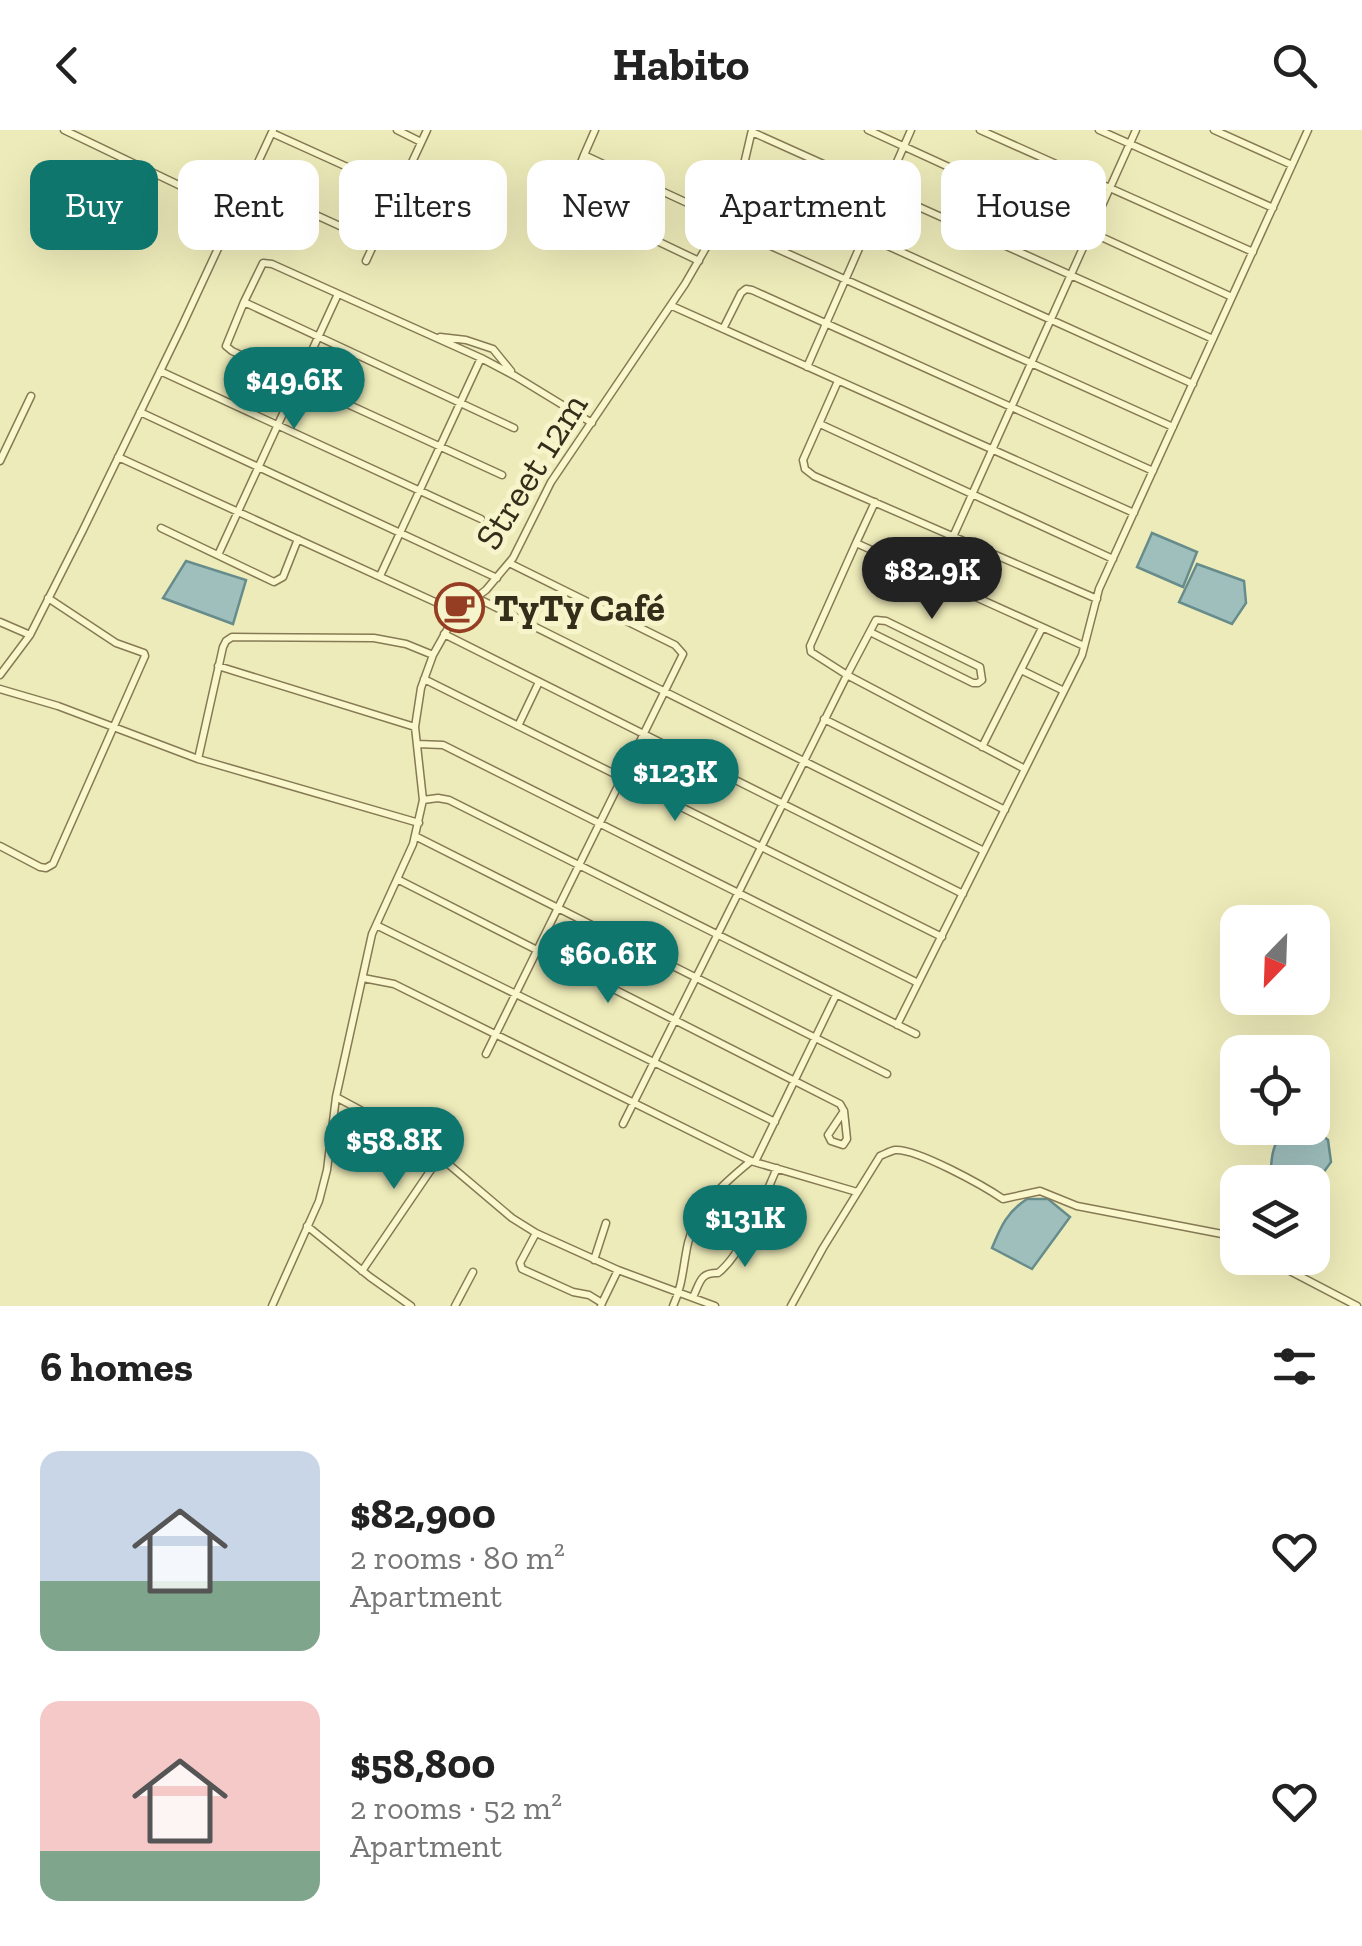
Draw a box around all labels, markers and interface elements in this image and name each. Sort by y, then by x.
icon: back [40,38,95,93]
text: Habito [613,38,749,92]
icon: search [1267,38,1322,93]
chip: Buy [30,160,158,250]
chip: Rent [178,160,319,250]
chip: Filters [339,160,507,250]
chip: New [527,160,665,250]
chip: Apartment [685,160,921,250]
chip: House [941,160,1106,250]
pin: $49.6K [213,347,375,432]
text: $49.6K [246,360,342,398]
street label: Street 12m [465,384,597,558]
pin: $82.9K [851,537,1013,622]
text: $82.9K [884,550,980,588]
cafe icon: TyTy Café [433,582,485,634]
place label: TyTy Café [494,585,665,631]
pin: $123K [605,739,745,824]
text: $123K [633,752,717,790]
north arrow [1220,905,1330,1015]
map controls [1220,905,1330,1275]
pin: $60.6K [527,921,689,1006]
text: $60.6K [560,934,656,972]
button: locate [1220,1035,1330,1145]
pin: $58.8K [313,1107,475,1192]
text: $58.8K [346,1120,442,1158]
button: layers [1220,1165,1330,1275]
pin: $131K [675,1185,815,1270]
text: $131K [705,1198,785,1236]
icon: filters [1267,1339,1322,1394]
text: 6 homes [40,1341,193,1392]
text: $82,900 [350,1488,496,1539]
icon: home [120,1491,240,1611]
icon: heart [1267,1524,1322,1579]
text: 2 rooms · 80 m² [350,1539,565,1577]
text: Apartment [350,1577,502,1615]
text: $58,800 [350,1738,496,1789]
icon: home [120,1741,240,1861]
icon: heart [1267,1774,1322,1829]
text: 2 rooms · 52 m² [350,1789,562,1827]
text: Apartment [350,1827,502,1865]

